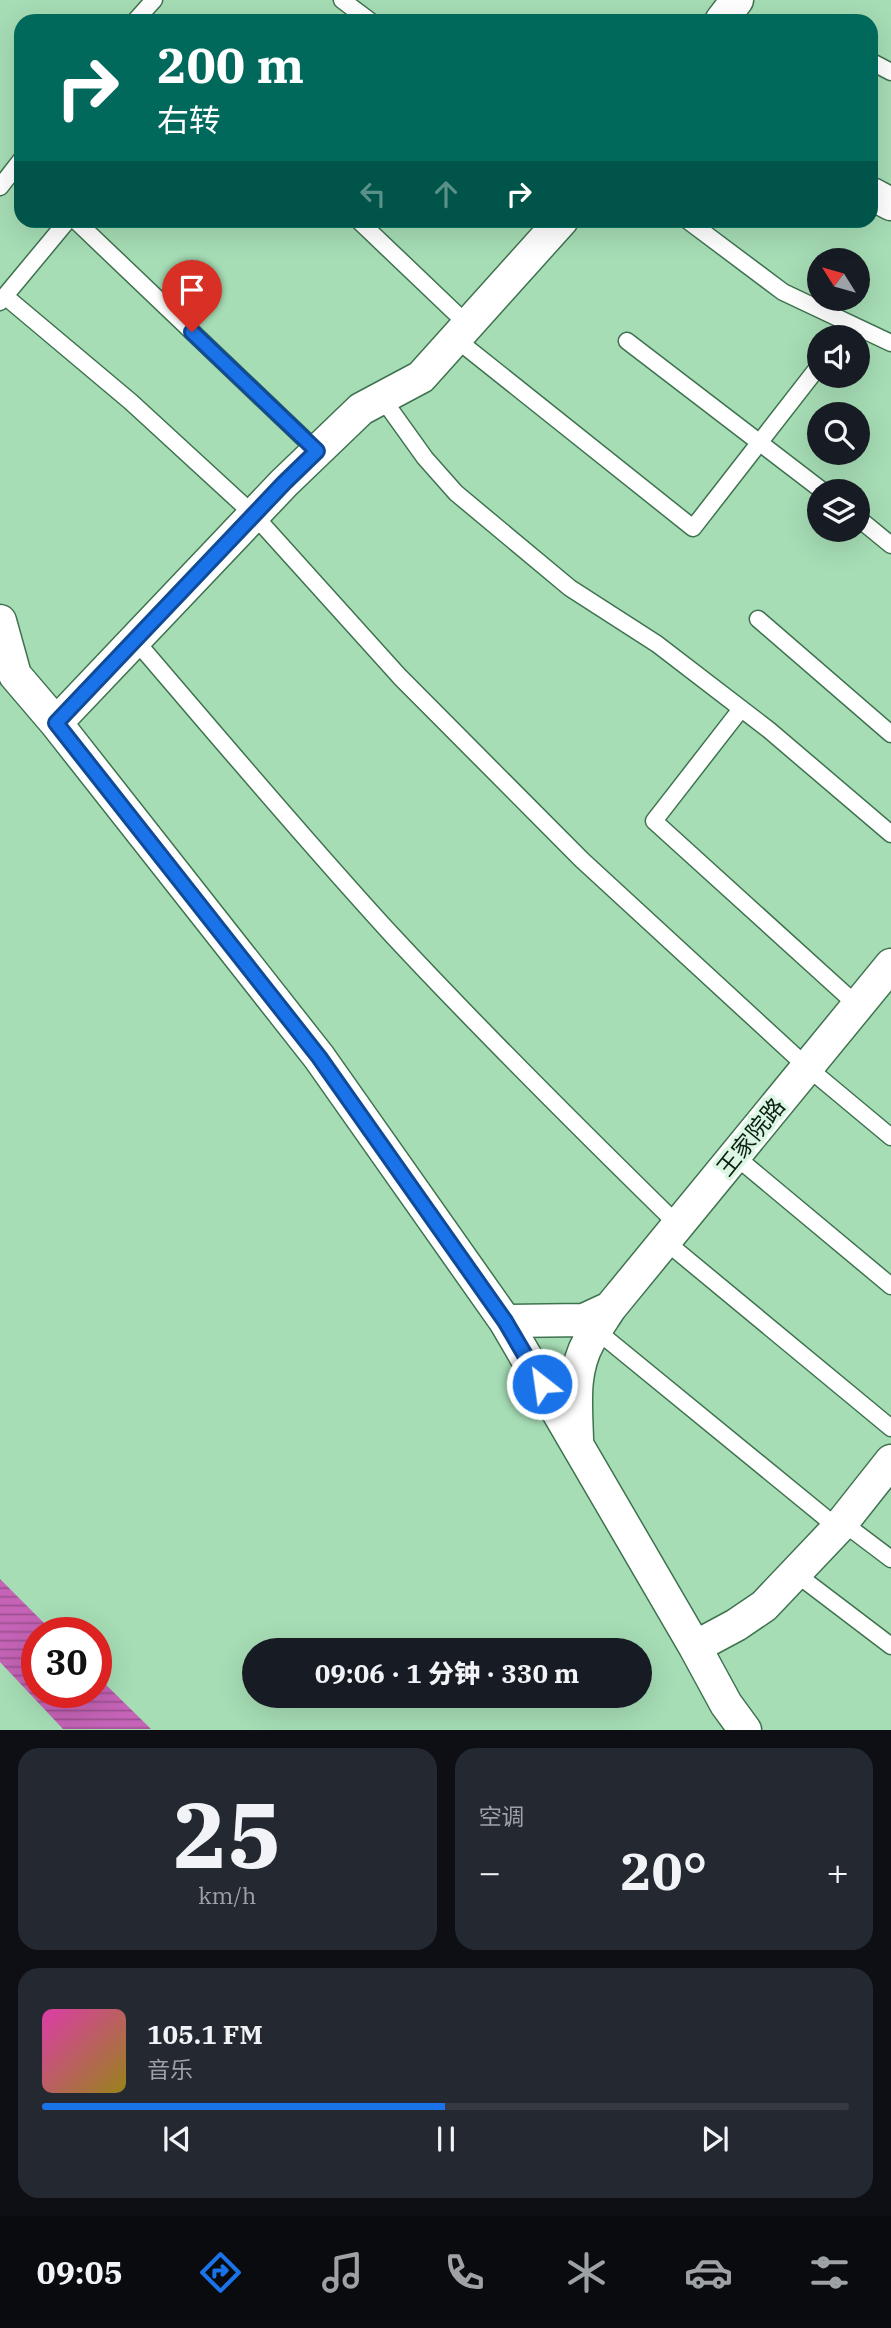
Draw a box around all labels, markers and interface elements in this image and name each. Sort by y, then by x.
text: 200 m [157,33,304,96]
icon: right [42,42,133,133]
text: 右转 [157,99,221,141]
icon: left [354,175,392,213]
icon: ahead [427,175,465,213]
icon: right [500,175,538,213]
north arrow [807,248,870,312]
map controls [807,248,870,542]
pin [162,260,222,332]
icon: arrive [173,271,211,309]
button: sound [807,325,870,388]
button: search [807,402,870,465]
button: layers [807,479,870,542]
street label: 王家院路 [710,1091,791,1182]
position arrow [505,1347,579,1421]
speed limit sign: 30 [21,1617,112,1708]
text: 09:06 · 1 分钟 · 330 m [315,1656,579,1690]
text: 25 [173,1775,282,1893]
text: 空调 [479,1801,525,1831]
text: 20° [620,1837,707,1904]
text: − [479,1847,501,1896]
text: + [826,1847,849,1896]
text: km/h [198,1880,256,1910]
text: 105.1 FM [147,2017,263,2051]
text: 音乐 [147,2054,193,2084]
icon: previous [158,2120,196,2158]
icon: pause [427,2120,465,2158]
icon: next [696,2120,734,2158]
icon: directions [196,2248,245,2297]
icon: music [318,2248,367,2297]
icon: phone [440,2248,489,2297]
icon: climate [562,2248,611,2297]
icon: car [684,2248,733,2297]
icon: filters [805,2248,854,2297]
text: 09:05 [36,2251,123,2293]

